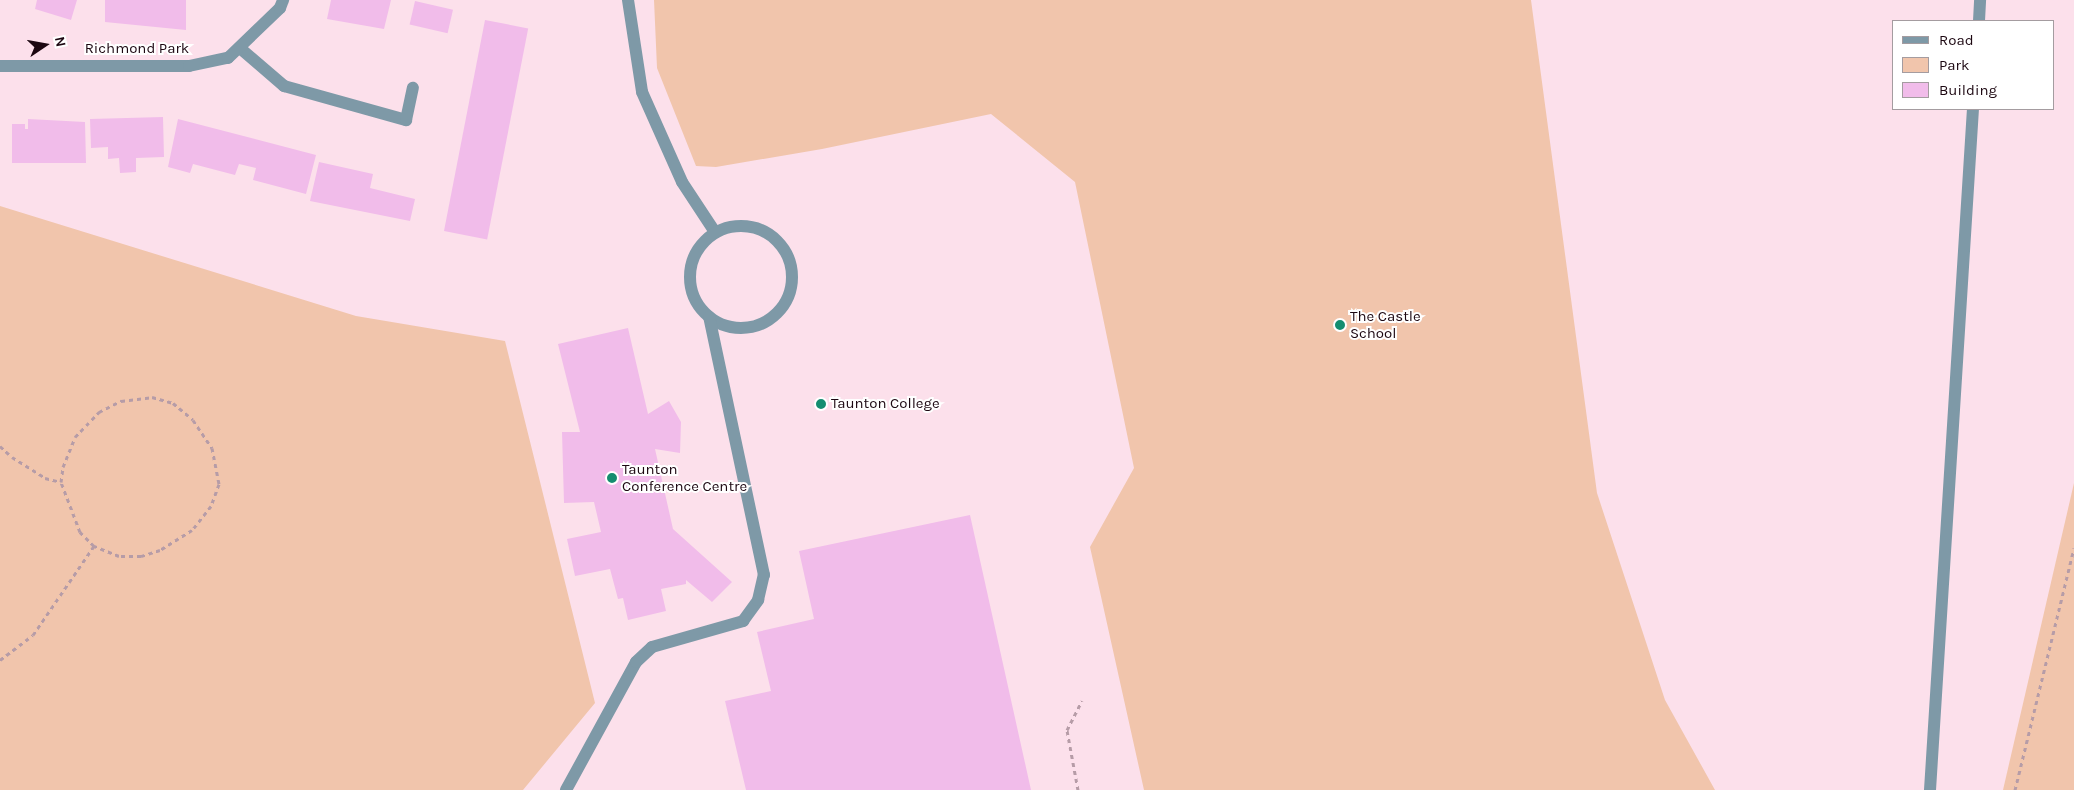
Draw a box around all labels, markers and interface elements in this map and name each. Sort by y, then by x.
north arrow [20,20,70,70]
legend [1892,20,2054,110]
text: Road [1939,31,1974,49]
text: N [51,35,70,48]
street label: Richmond Park [85,40,189,58]
text: Park [1939,56,1969,74]
text: Building [1939,81,1997,99]
place label: The Castle School [1350,307,1421,342]
marker: The Castle School [1334,319,1346,331]
place label: Taunton College [831,395,940,413]
marker: Taunton College [815,398,827,410]
place label: Taunton Conference Centre [622,460,747,495]
marker: Taunton Conference Centre [606,472,618,484]

